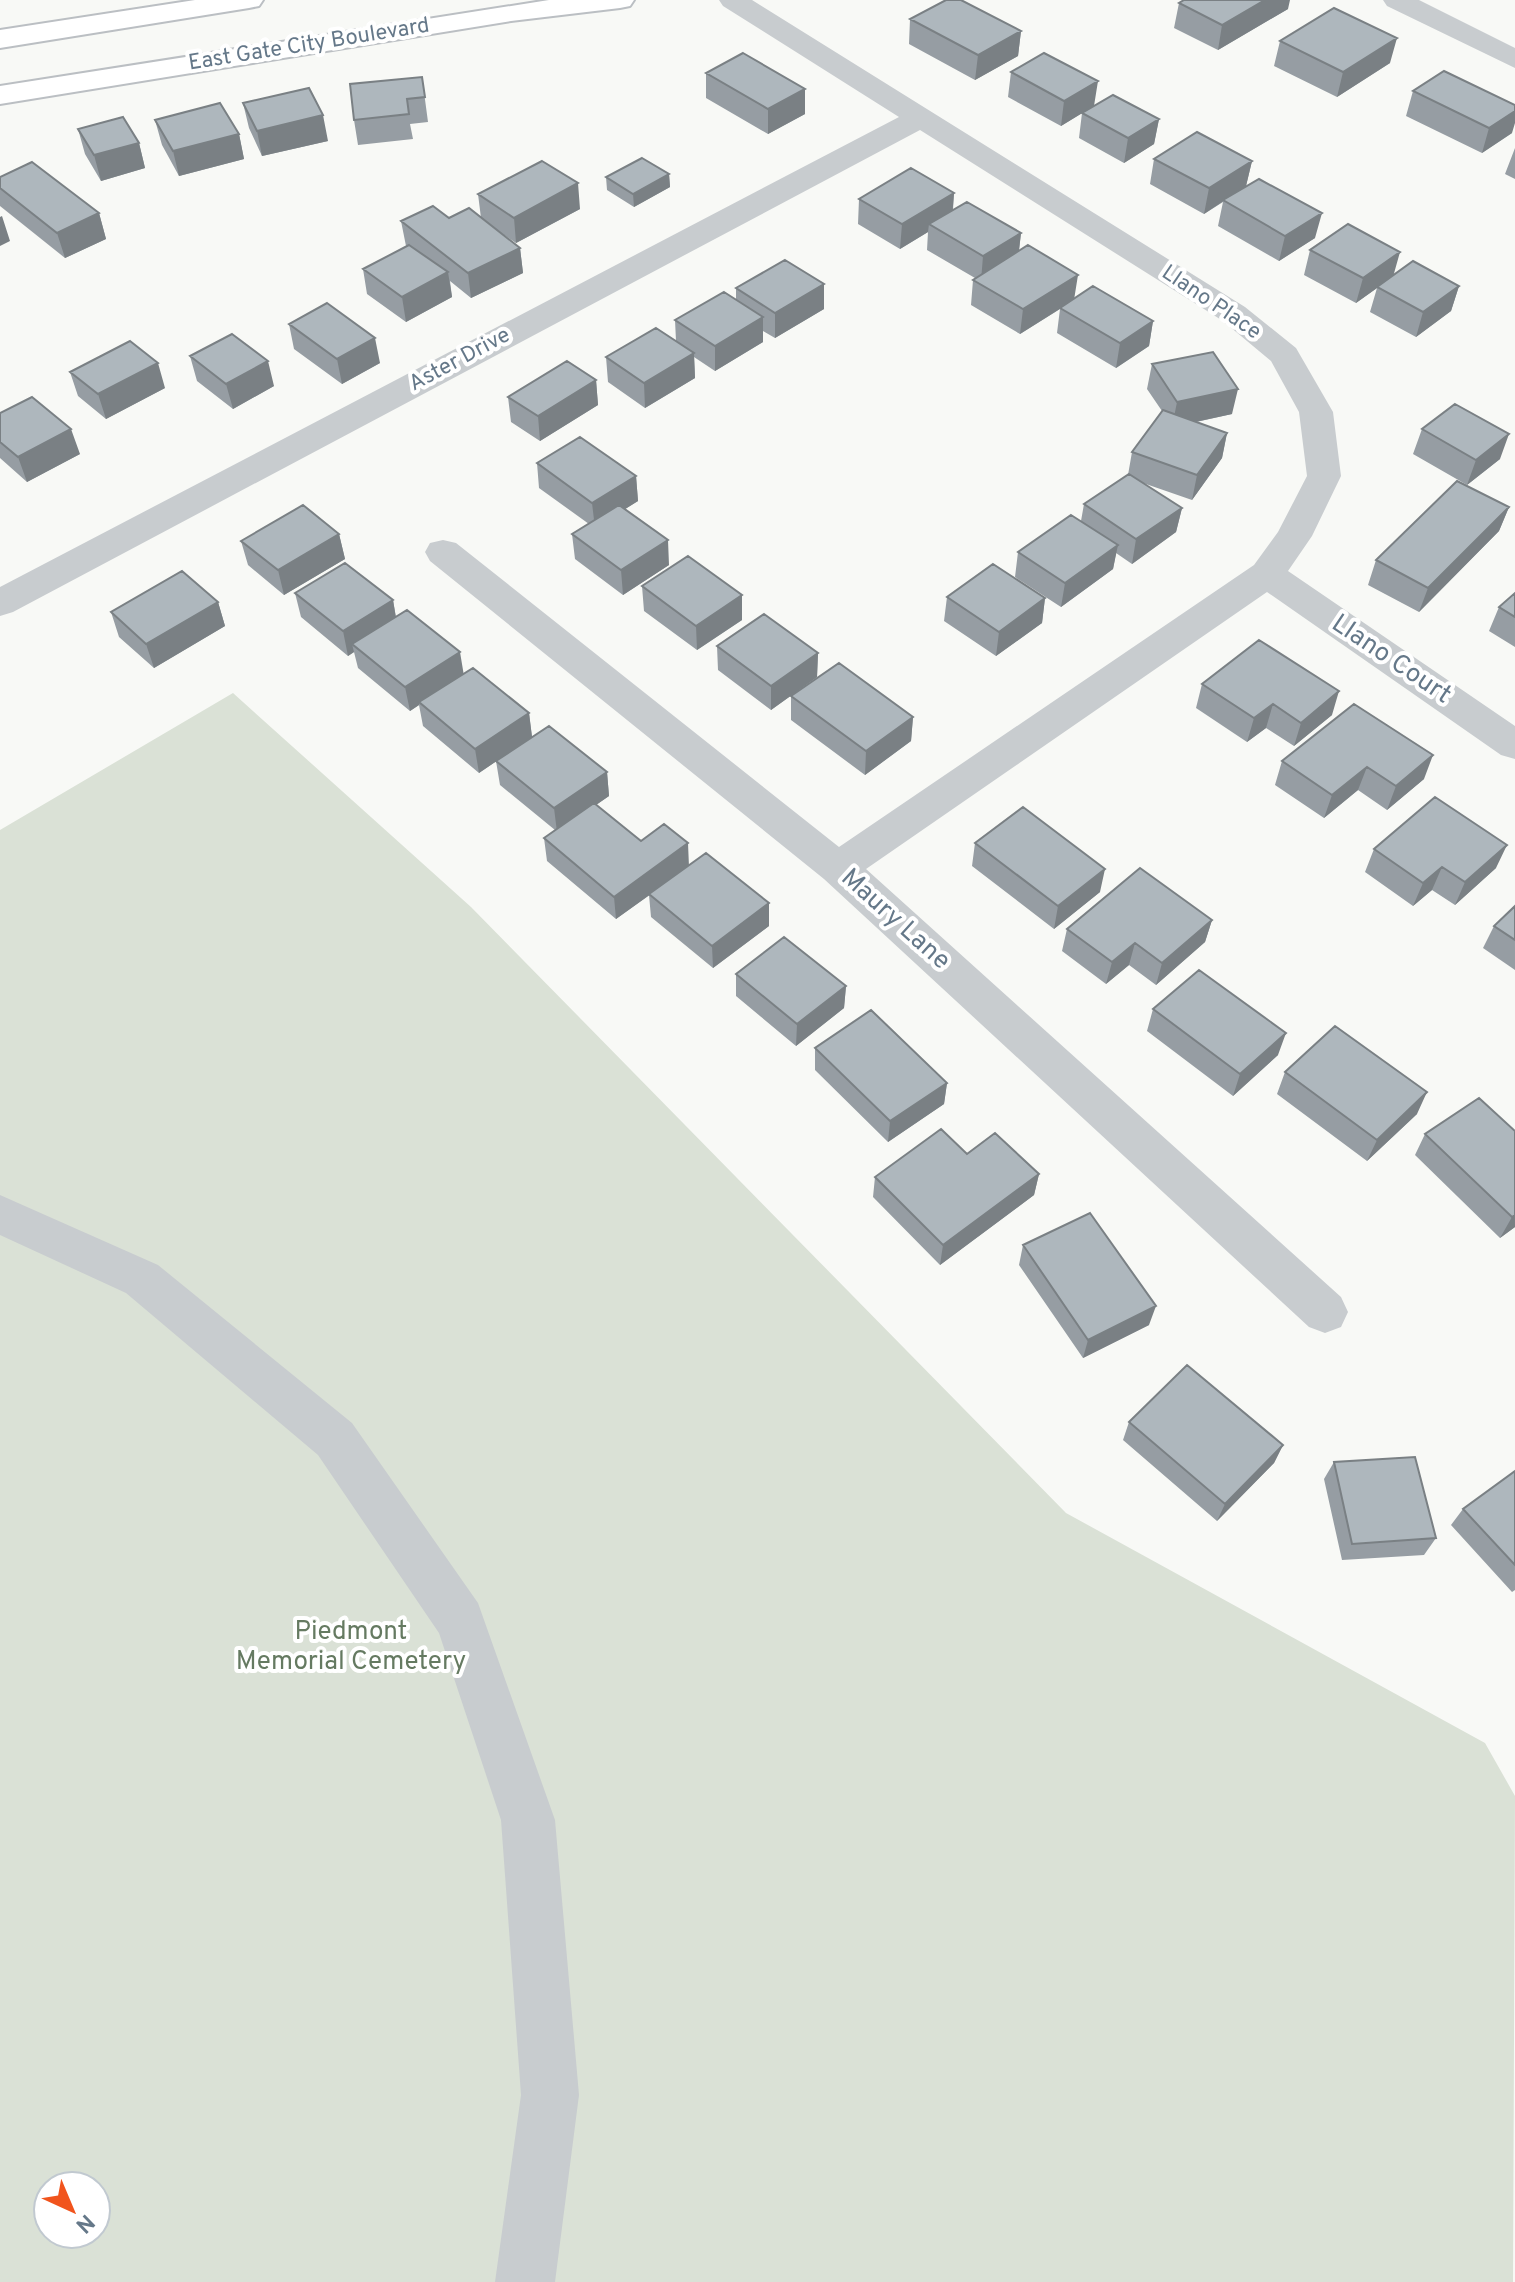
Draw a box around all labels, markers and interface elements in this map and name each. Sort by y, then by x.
street label: East Gate City Boulevard [187,13,431,77]
street label: Llano Place [1156,260,1266,346]
street label: Aster Drive [405,322,515,398]
street label: Llano Court [1325,608,1457,712]
street label: Maury Lane [833,862,957,978]
park label: Piedmont Memorial Cemetery [236,1616,466,1679]
north arrow [32,2170,112,2250]
text: N [69,2207,99,2238]

